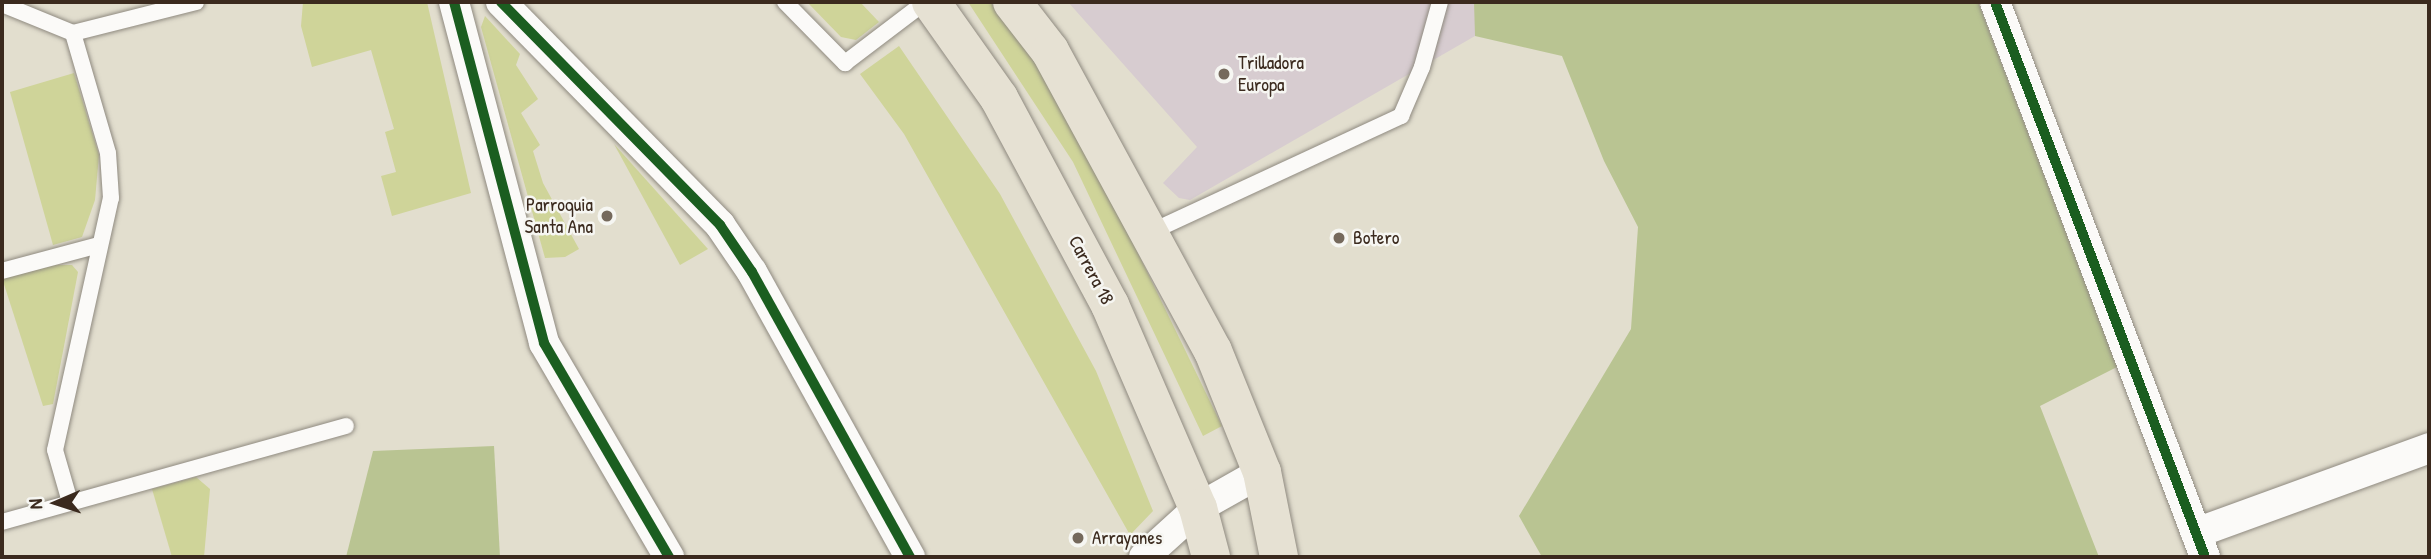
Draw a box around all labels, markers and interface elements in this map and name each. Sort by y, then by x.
place label: Trilladora Europa [1238,52,1304,96]
marker: Trilladora Europa [1216,66,1232,82]
place label: Parroquia Santa Ana [525,194,593,238]
marker: Parroquia Santa Ana [599,208,615,224]
place label: Botero [1353,227,1399,249]
marker: Botero [1331,230,1347,246]
street label: Carrera 18 [1063,232,1119,308]
north arrow [21,468,91,538]
text: N [22,498,48,510]
place label: Arrayanes [1092,527,1162,549]
marker: Arrayanes [1070,530,1086,546]

